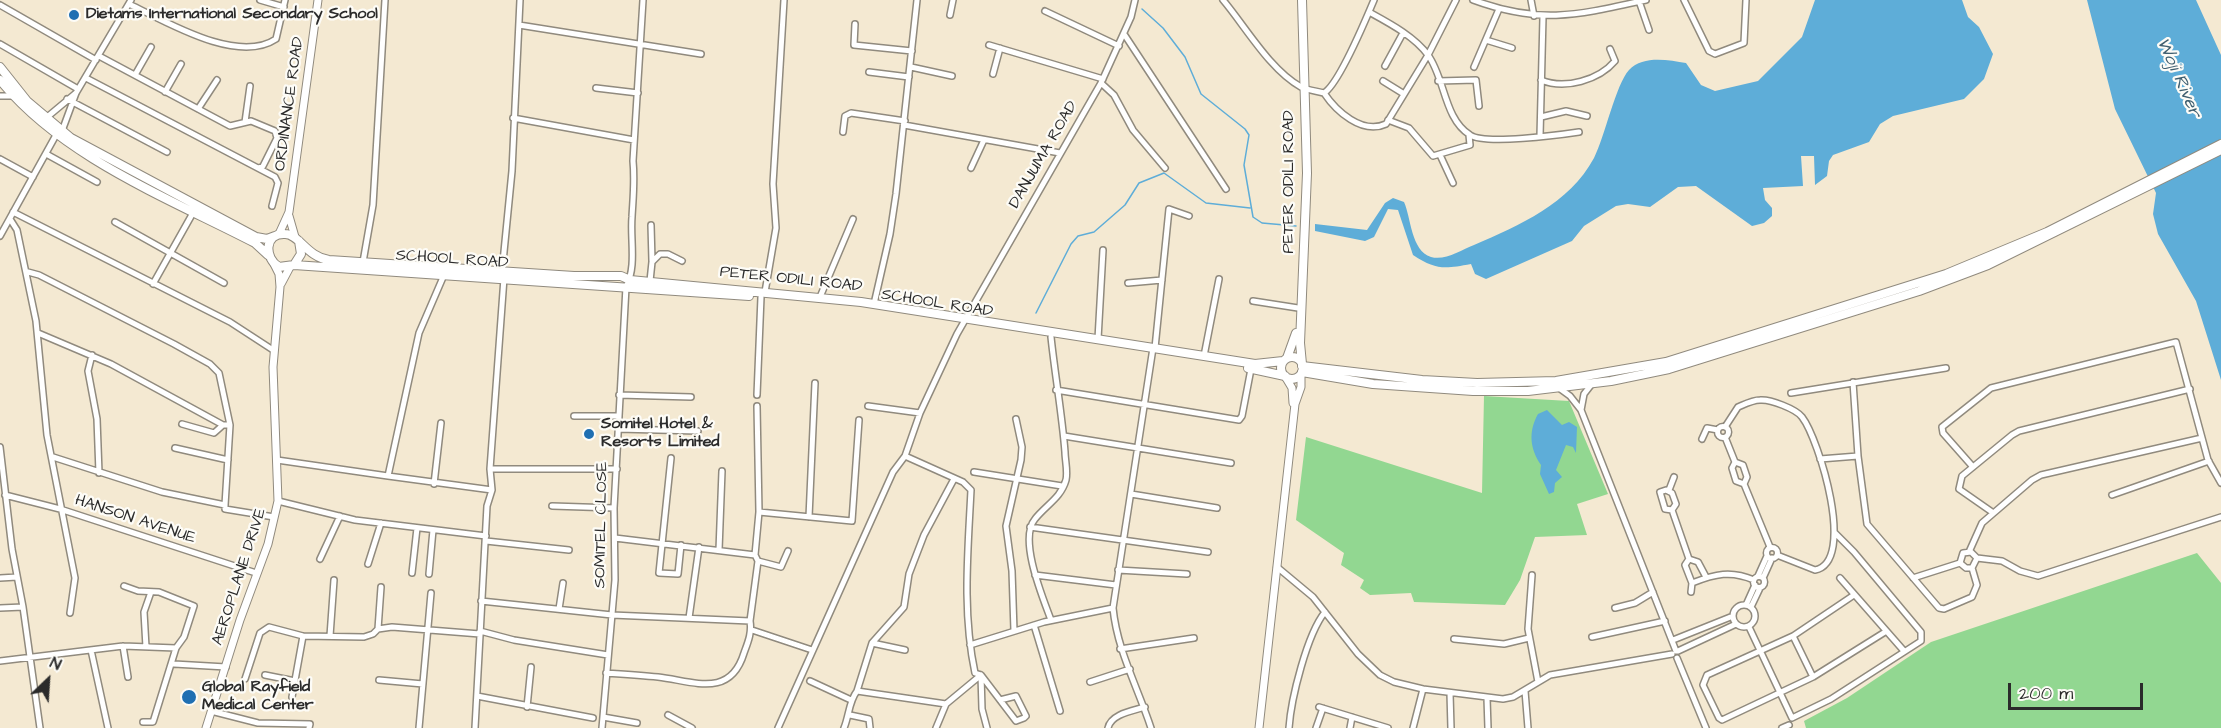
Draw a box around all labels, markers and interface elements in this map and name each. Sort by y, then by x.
place label: Dietams International Secondary School [86,5,378,25]
marker: Dietams International Secondary School [67,8,81,22]
water label: Woji River [2151,35,2205,121]
street label: ORDINANCE ROAD [271,36,309,172]
street label: DANJUMA ROAD [1005,98,1083,212]
street label: PETER ODILI ROAD [1280,110,1300,254]
street label: SCHOOL ROAD [395,246,509,274]
street label: PETER ODILI ROAD [719,263,863,297]
street label: SCHOOL ROAD [880,286,994,322]
place label: Somitel Hotel & Resorts Limited [601,415,720,453]
marker: Somitel Hotel & Resorts Limited [582,427,596,441]
street label: SOMITEL CLOSE [591,462,613,588]
street label: HANSON AVENUE [72,491,198,549]
street label: AEROPLANE DRIVE [209,506,271,648]
north arrow [18,650,78,710]
text: N [46,652,65,676]
scale bar [2011,671,2146,709]
place label: Global Rayfield Medical Center [202,678,314,716]
text: 200 m [2019,681,2073,706]
marker: Global Rayfield Medical Center [180,688,198,706]

